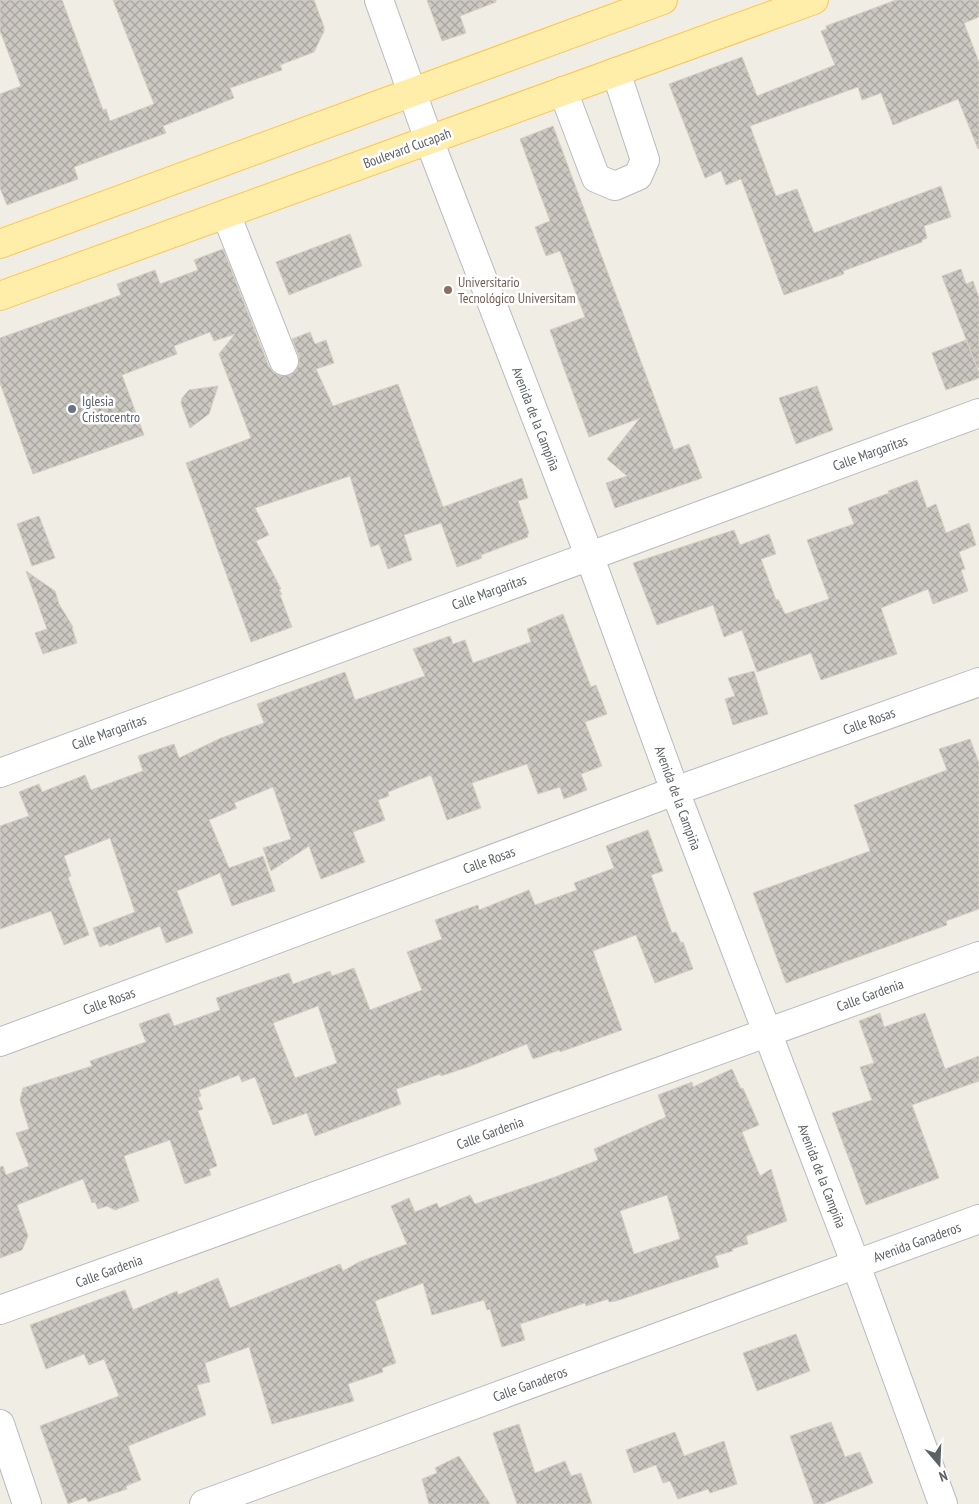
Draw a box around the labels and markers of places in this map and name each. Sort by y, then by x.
place label: Universitario Tecnológico Universitam [458,273,576,307]
marker: Universitario Tecnológico Universitam [442,284,454,296]
place label: Iglesia Cristocentro [82,392,140,426]
marker: Iglesia Cristocentro [66,403,78,415]

